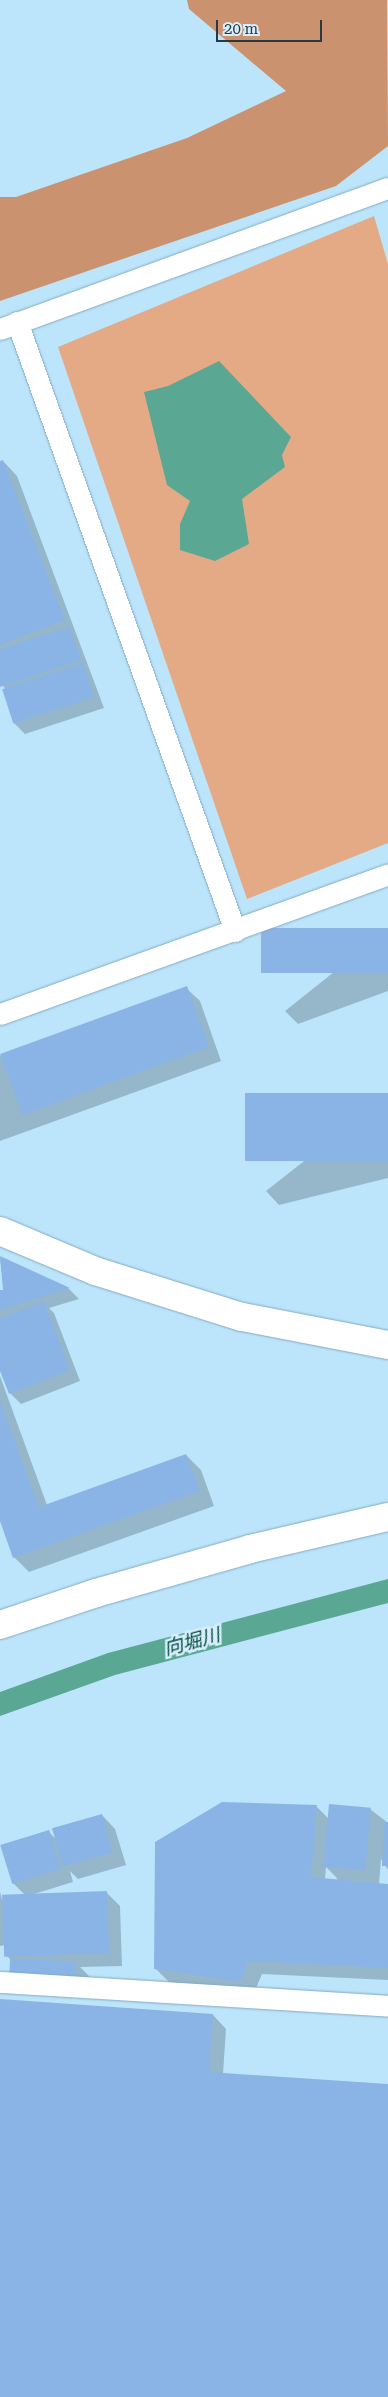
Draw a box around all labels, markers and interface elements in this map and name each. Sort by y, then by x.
scale bar [218,10,324,42]
text: 20 m [224,20,258,38]
water label: 向堀川 [162,1624,222,1660]

